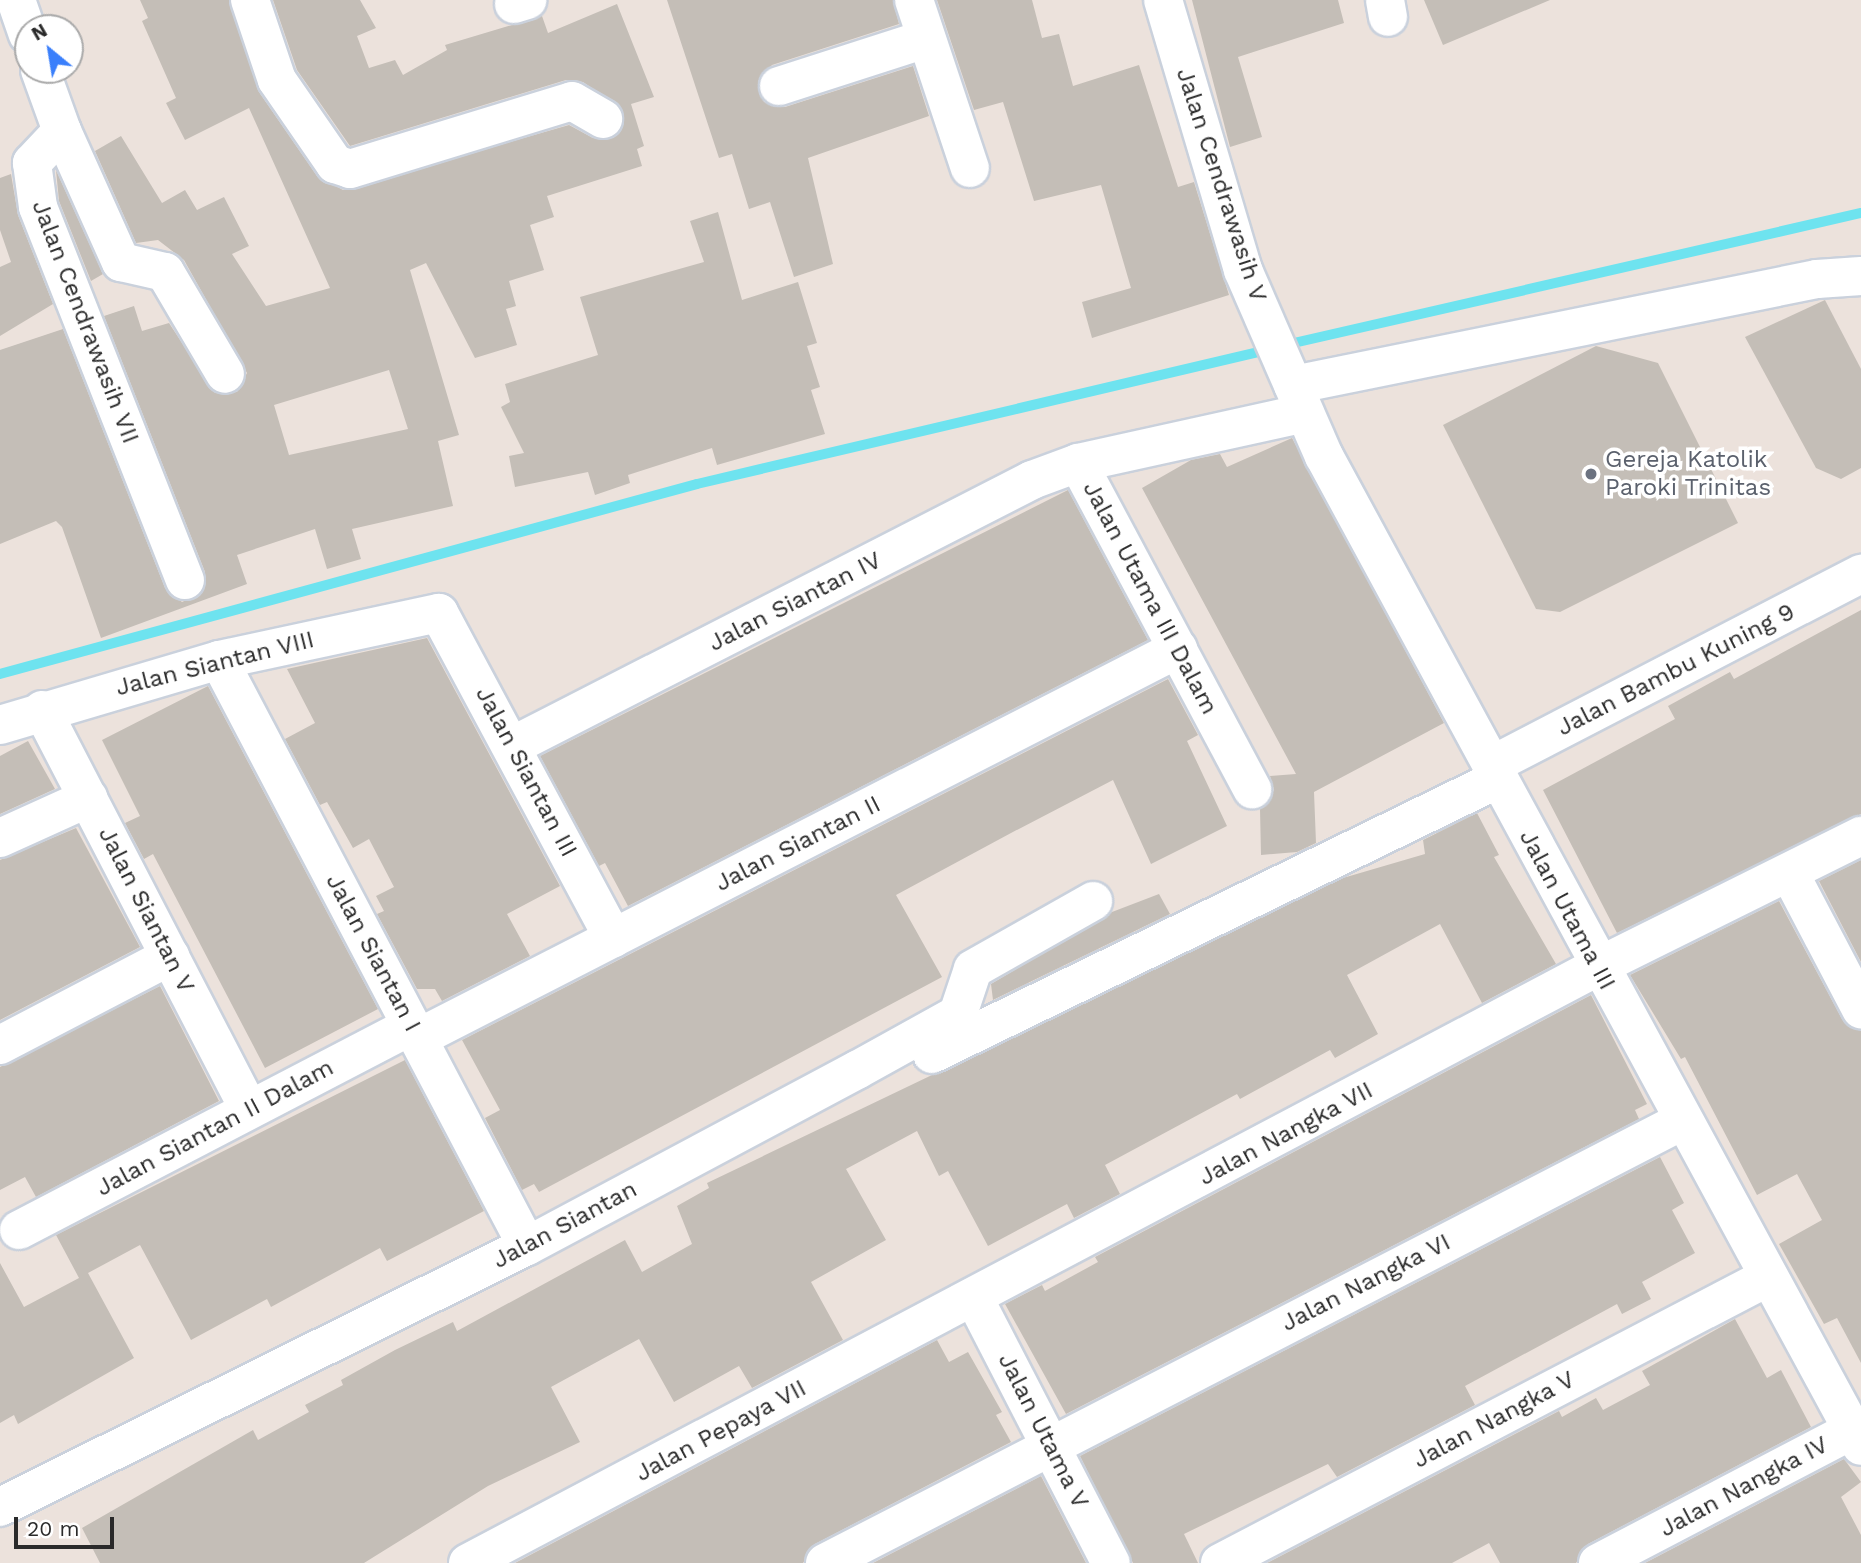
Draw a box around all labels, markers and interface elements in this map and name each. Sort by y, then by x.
north arrow [14,14,84,84]
text: N [27,19,51,46]
street label: Jalan Cendrawasih V [1169,64,1273,306]
street label: Jalan Cendrawasih VII [25,196,145,448]
place label: Gereja Katolik Paroki Trinitas [1605,446,1772,502]
marker: Gereja Katolik Paroki Trinitas [1583,466,1599,482]
street label: Jalan Utama III Dalam [1076,476,1224,720]
street label: Jalan Siantan IV [704,546,886,658]
street label: Jalan Bambu Kuning 9 [1552,598,1800,742]
street label: Jalan Siantan VIII [112,625,318,703]
street label: Jalan Siantan III [469,682,583,862]
street label: Jalan Siantan II [711,790,885,898]
street label: Jalan Siantan V [92,822,200,998]
street label: Jalan Utama III [1513,825,1621,995]
street label: Jalan Siantan I [319,869,427,1037]
street label: Jalan Siantan II Dalam [92,1053,338,1203]
street label: Jalan Nangka VII [1193,1076,1379,1192]
street label: Jalan Siantan [488,1175,642,1275]
street label: Jalan Nangka VI [1276,1228,1456,1338]
street label: Jalan Utama V [991,1348,1095,1514]
street label: Jalan Nangka V [1408,1365,1580,1475]
street label: Jalan Pepaya VII [630,1374,812,1488]
street label: Jalan Nangka IV [1655,1430,1833,1544]
scale bar [18,1504,117,1548]
text: 20 m [27,1516,79,1541]

